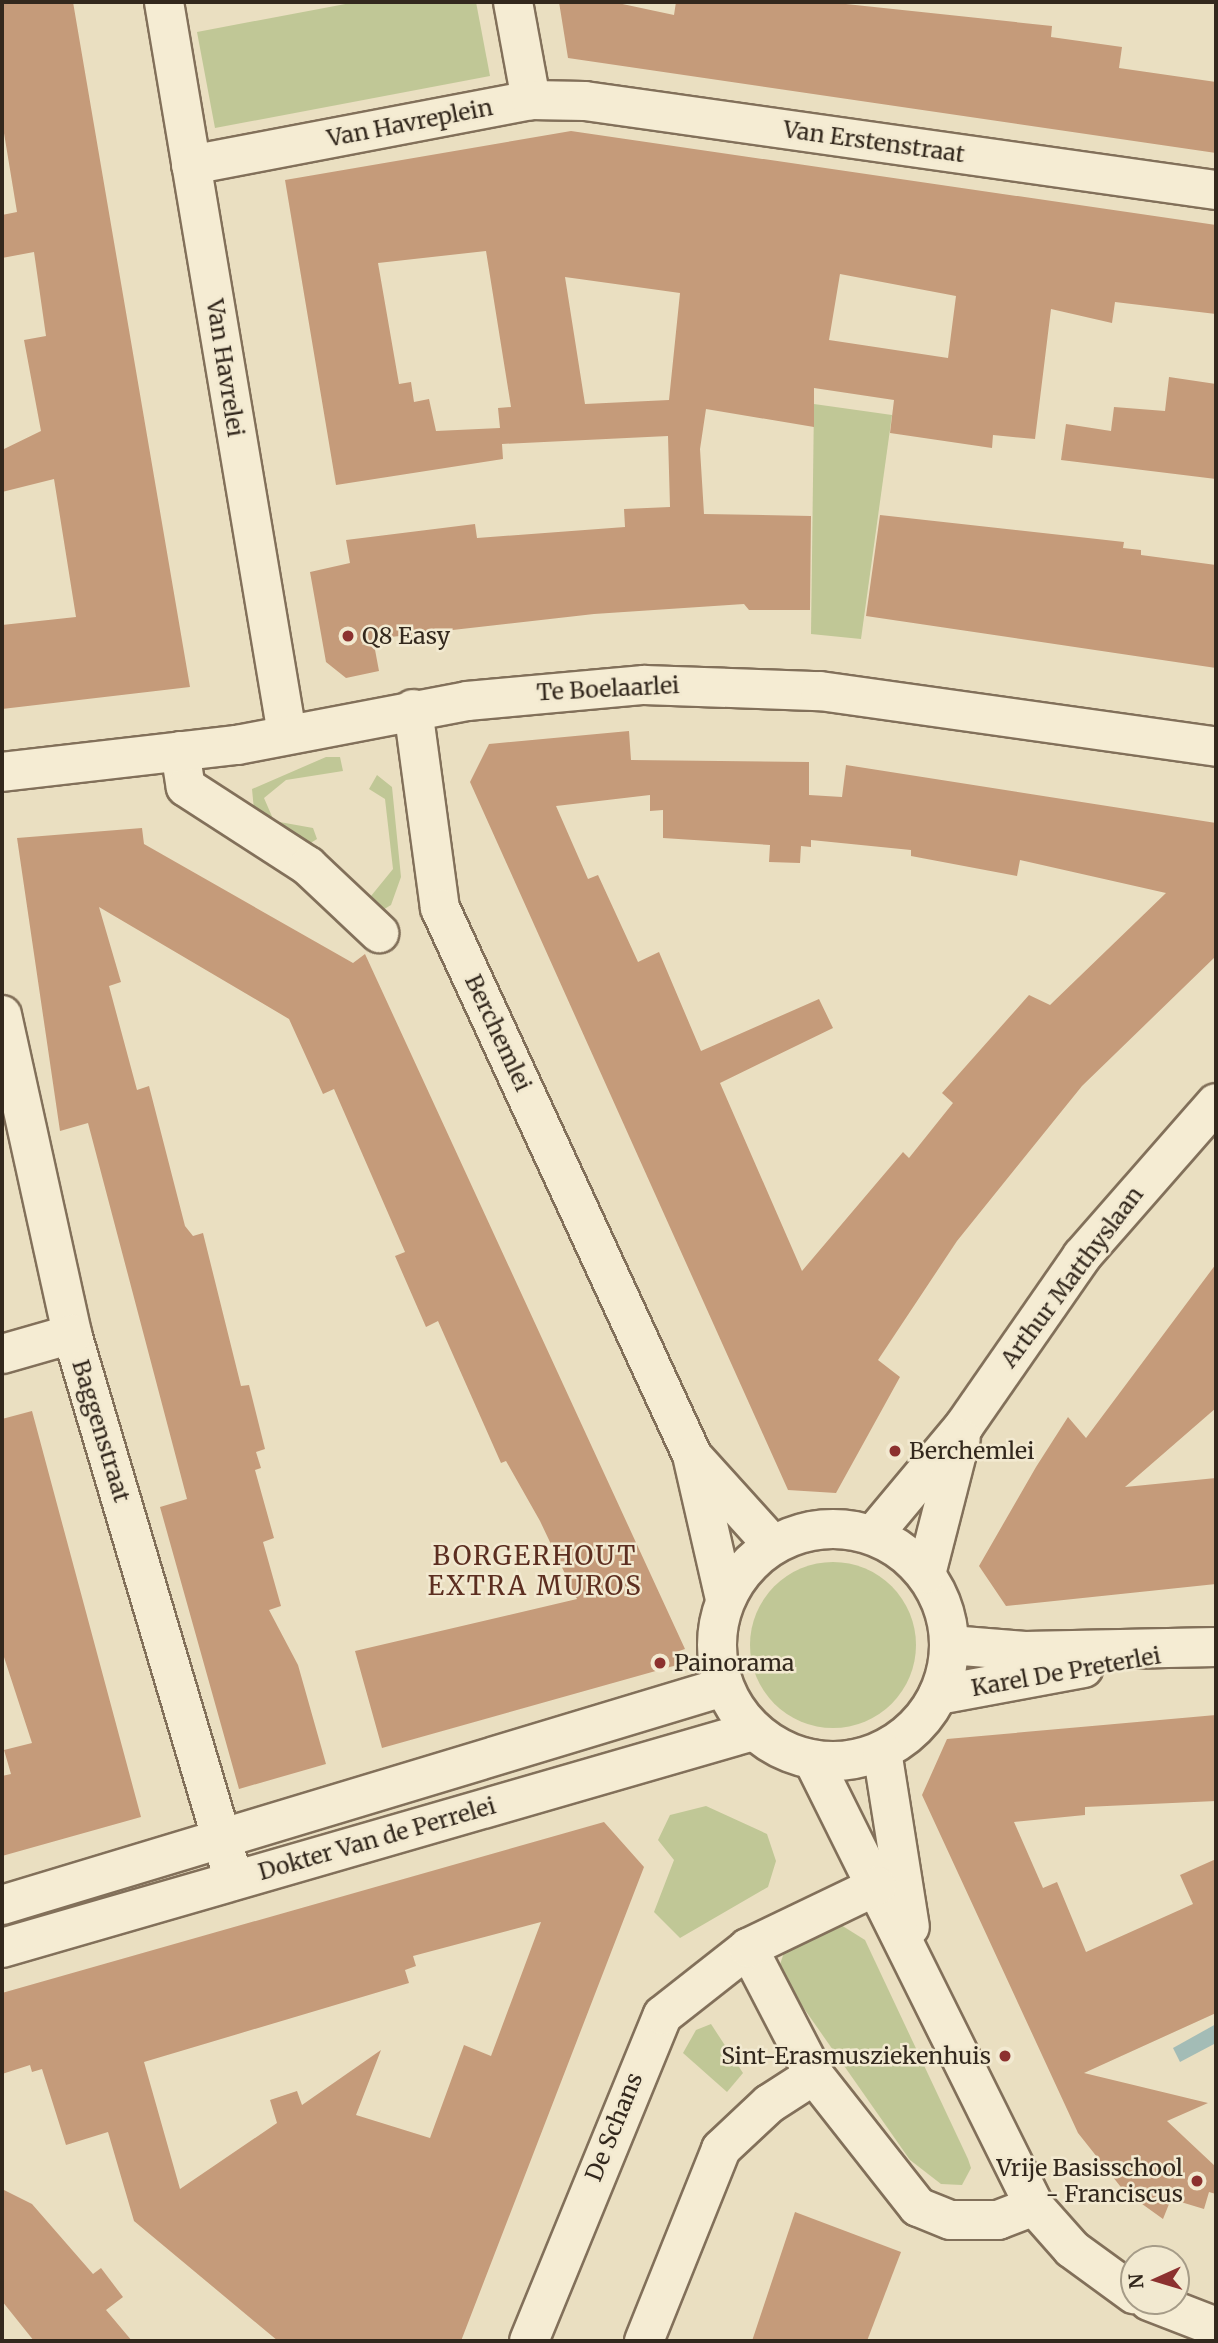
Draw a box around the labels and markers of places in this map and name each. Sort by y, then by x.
place label: Q8 Easy [362,622,450,650]
marker: Q8 Easy [340,628,356,644]
place label: Berchemlei [909,1437,1035,1465]
marker: Berchemlei [887,1443,903,1459]
place label: Painorama [674,1649,794,1677]
marker: Painorama [652,1655,668,1671]
place label: Sint-Erasmusziekenhuis [721,2042,991,2070]
marker: Sint-Erasmusziekenhuis [997,2048,1013,2064]
place label: Vrije Basisschool - Franciscus [996,2154,1183,2208]
marker: Vrije Basisschool - Franciscus [1189,2173,1205,2189]

